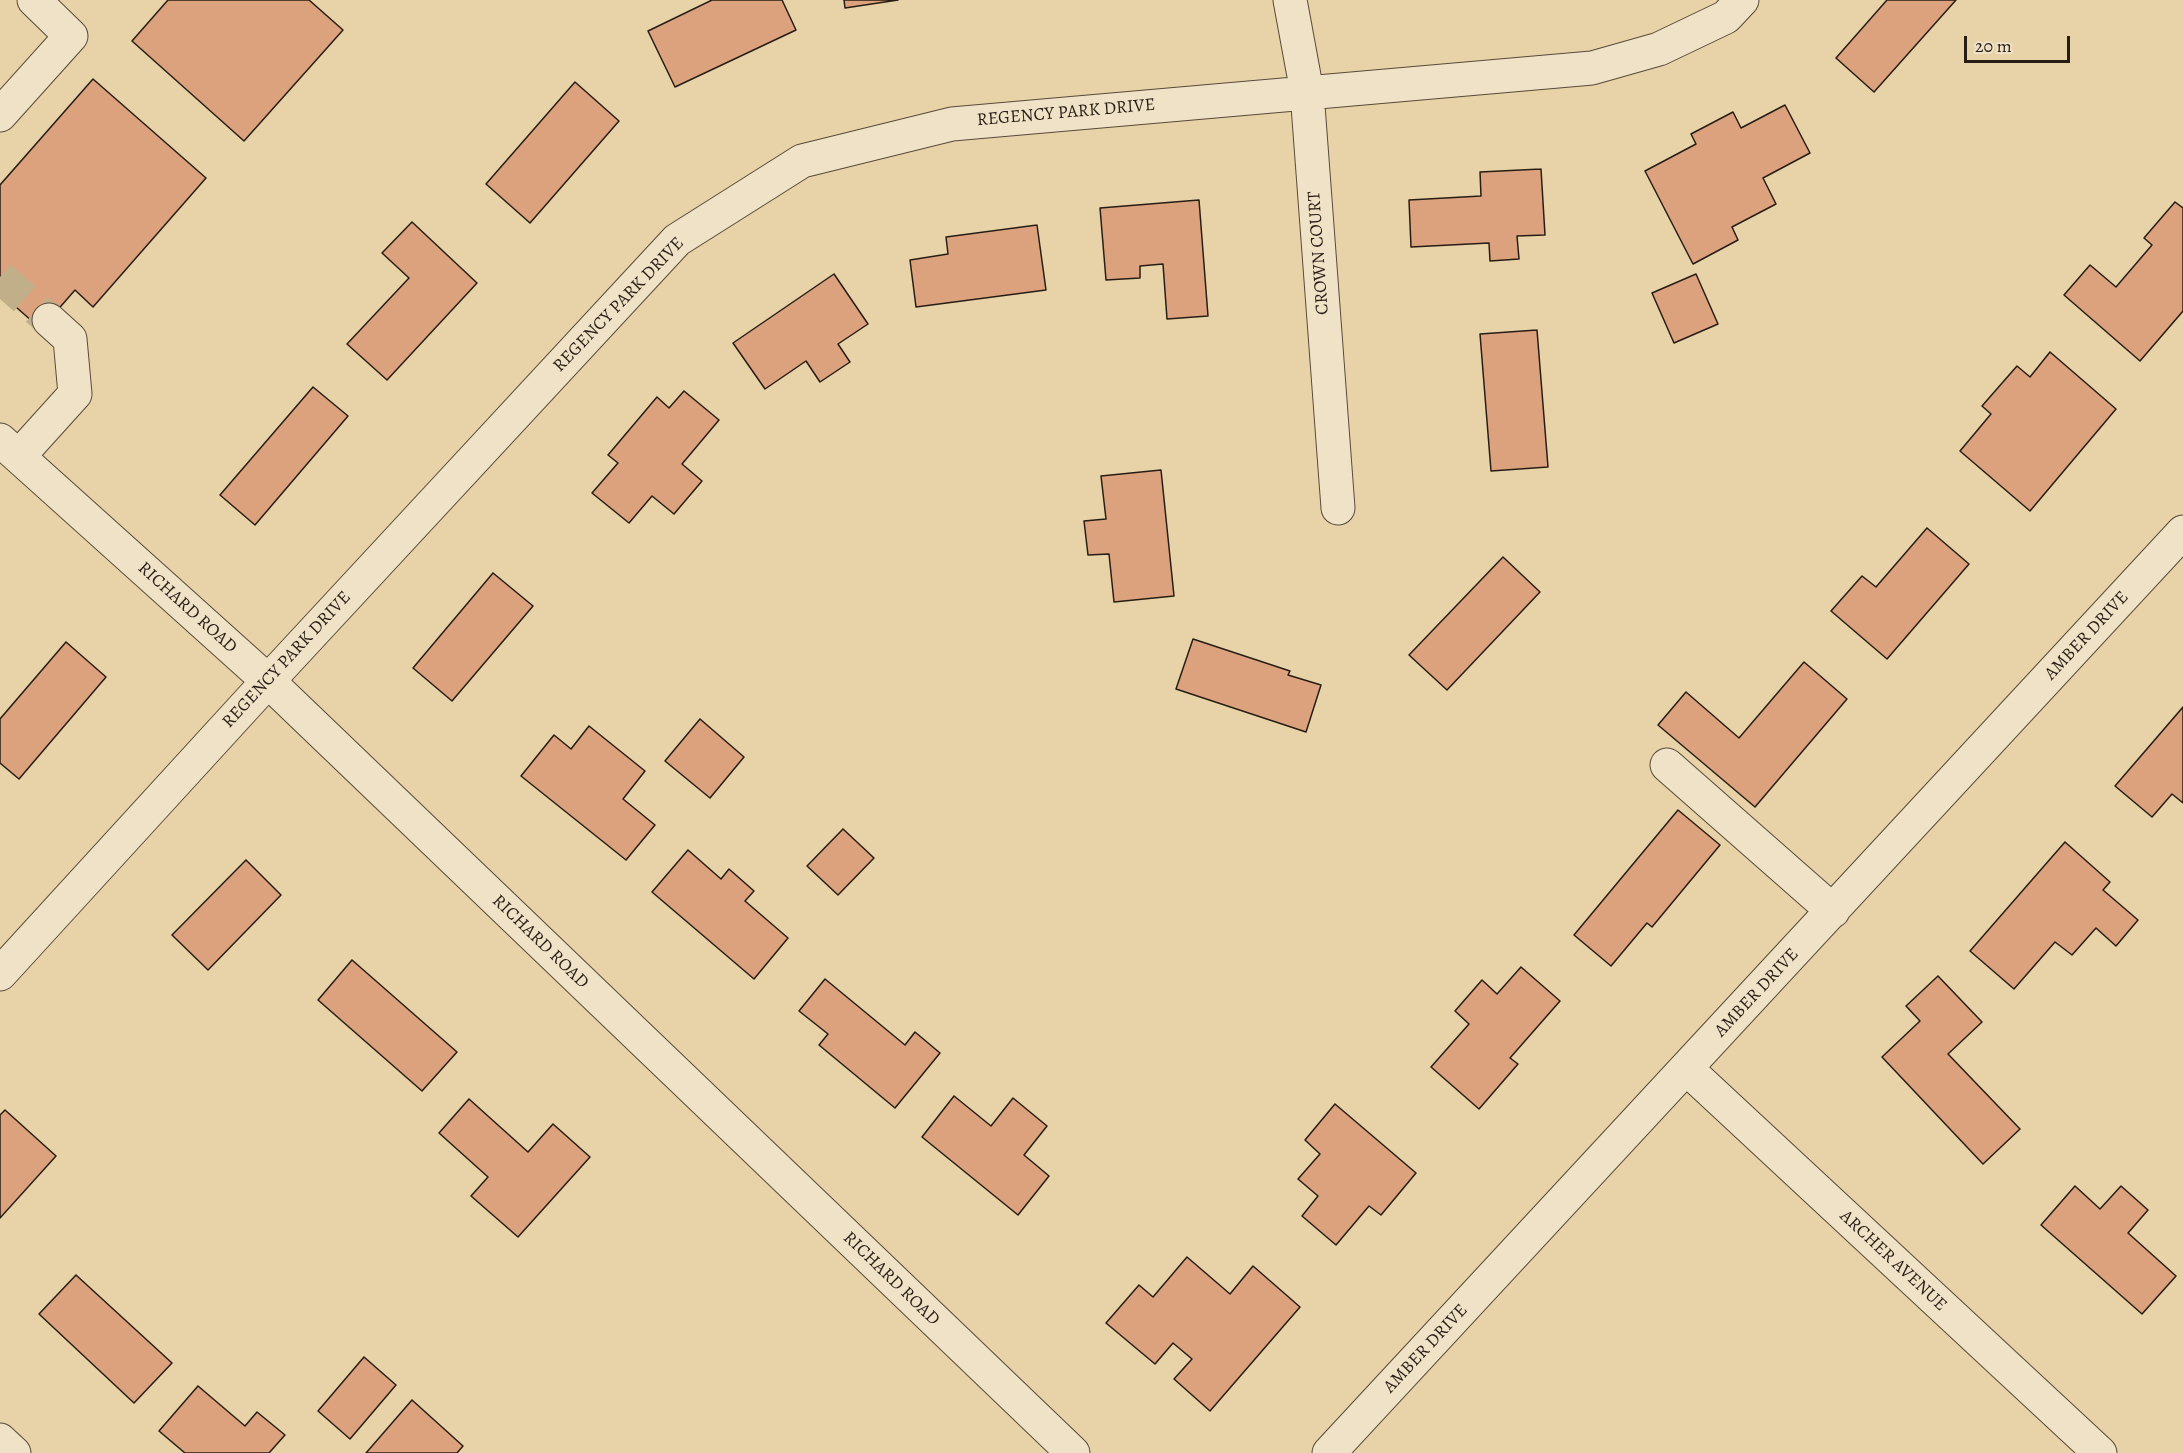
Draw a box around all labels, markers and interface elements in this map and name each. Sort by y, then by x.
scale bar [1967,24,2074,62]
text: 20 m [1975,34,2012,58]
street label: REGENCY PARK DRIVE [976,94,1156,132]
street label: CROWN COURT [1304,190,1334,316]
street label: REGENCY PARK DRIVE [549,233,689,377]
street label: RICHARD ROAD [133,558,241,658]
street label: REGENCY PARK DRIVE [218,587,356,733]
street label: AMBER DRIVE [2040,587,2134,685]
street label: RICHARD ROAD [487,890,593,994]
street label: AMBER DRIVE [1710,944,1804,1042]
street label: ARCHER AVENUE [1835,1206,1951,1316]
street label: RICHARD ROAD [838,1227,944,1331]
street label: AMBER DRIVE [1379,1300,1473,1398]

